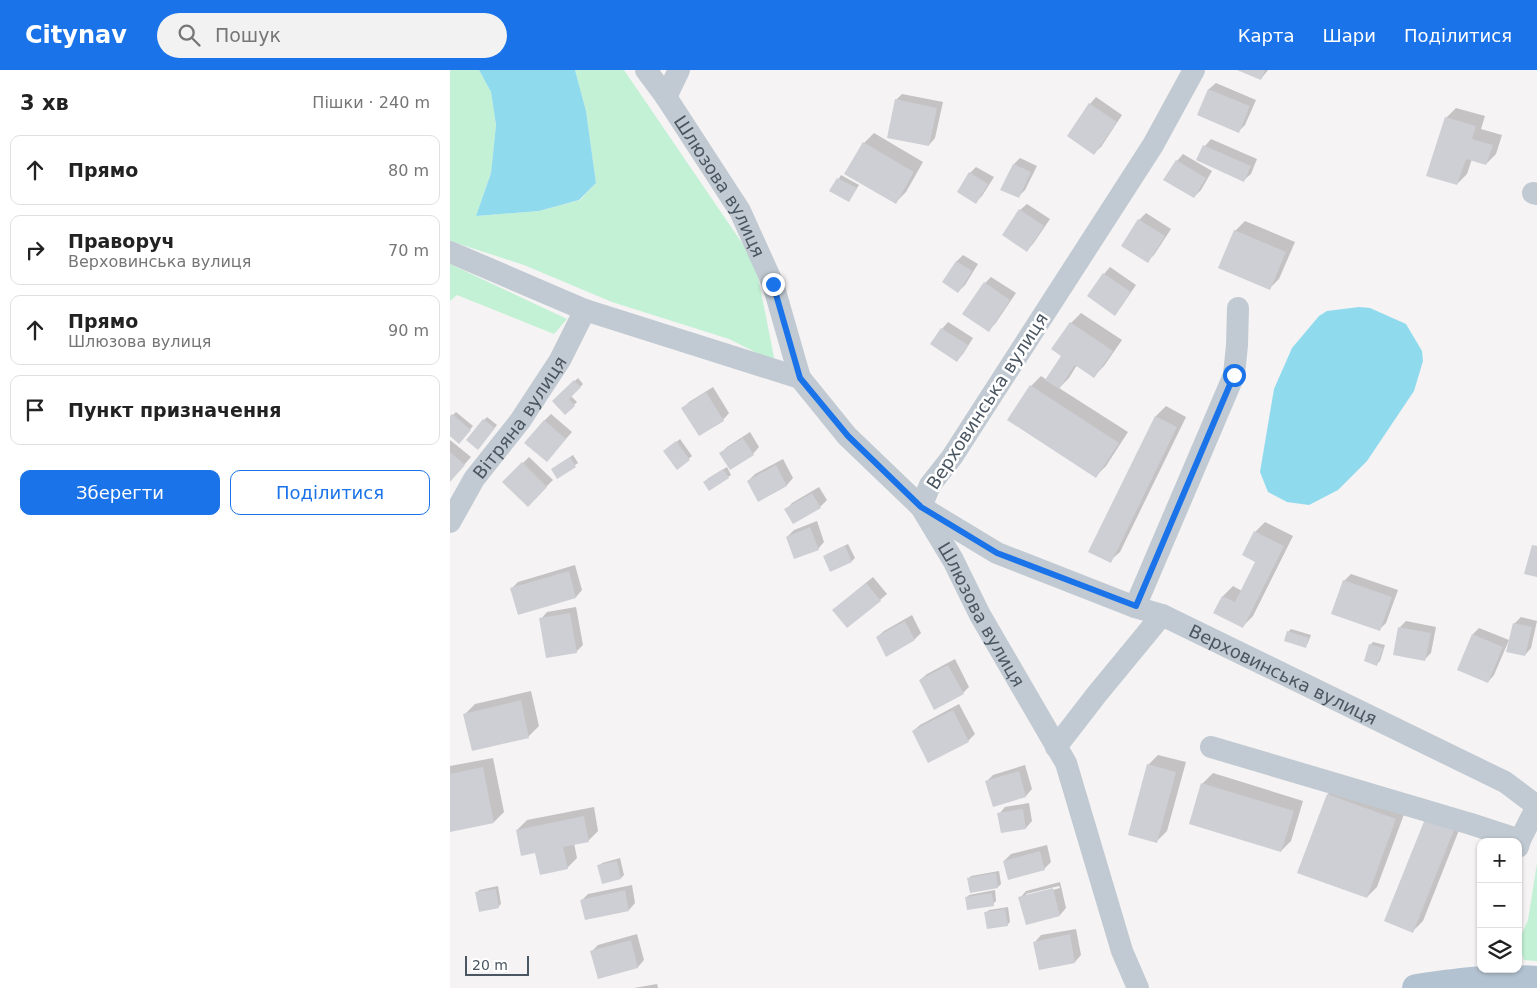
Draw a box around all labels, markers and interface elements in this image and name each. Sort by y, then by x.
search box [157,13,507,58]
text: Citynav [25,21,127,49]
icon: search [175,21,203,49]
text: Пошук [215,24,281,46]
text: Карта [1238,25,1294,46]
text: Шари [1322,25,1376,46]
text: Поділитися [1404,25,1512,46]
text: 3 хв [20,91,69,115]
text: Пішки · 240 m [312,93,430,112]
street label: Шлюзова вулиця [670,111,770,260]
icon: ahead [21,156,49,184]
text: Прямо [68,159,138,181]
text: 80 m [388,161,429,180]
text: Праворуч [68,230,174,252]
icon: right [21,236,49,264]
text: 70 m [388,241,429,260]
text: Верховинська вулиця [68,252,251,271]
route end [762,273,785,296]
street label: Верховинська вулиця [922,309,1052,493]
text: Прямо [68,310,138,332]
icon: ahead [21,316,49,344]
text: 90 m [388,321,429,340]
text: Шлюзова вулиця [68,332,211,351]
street label: Вітряна вулиця [468,352,570,483]
route start [1223,364,1246,387]
icon: arrive [21,396,49,424]
text: Пункт призначення [68,399,281,421]
button: Зберегти [20,470,220,515]
button: Поділитися [230,470,430,515]
street label: Шлюзова вулиця [934,538,1030,690]
street label: Верховинська вулиця [1186,619,1381,729]
map controls [1477,838,1522,973]
button: + [1477,838,1522,883]
button: − [1477,883,1522,928]
button: layers [1477,928,1522,973]
scale bar [465,953,529,976]
text: 20 m [472,957,508,973]

